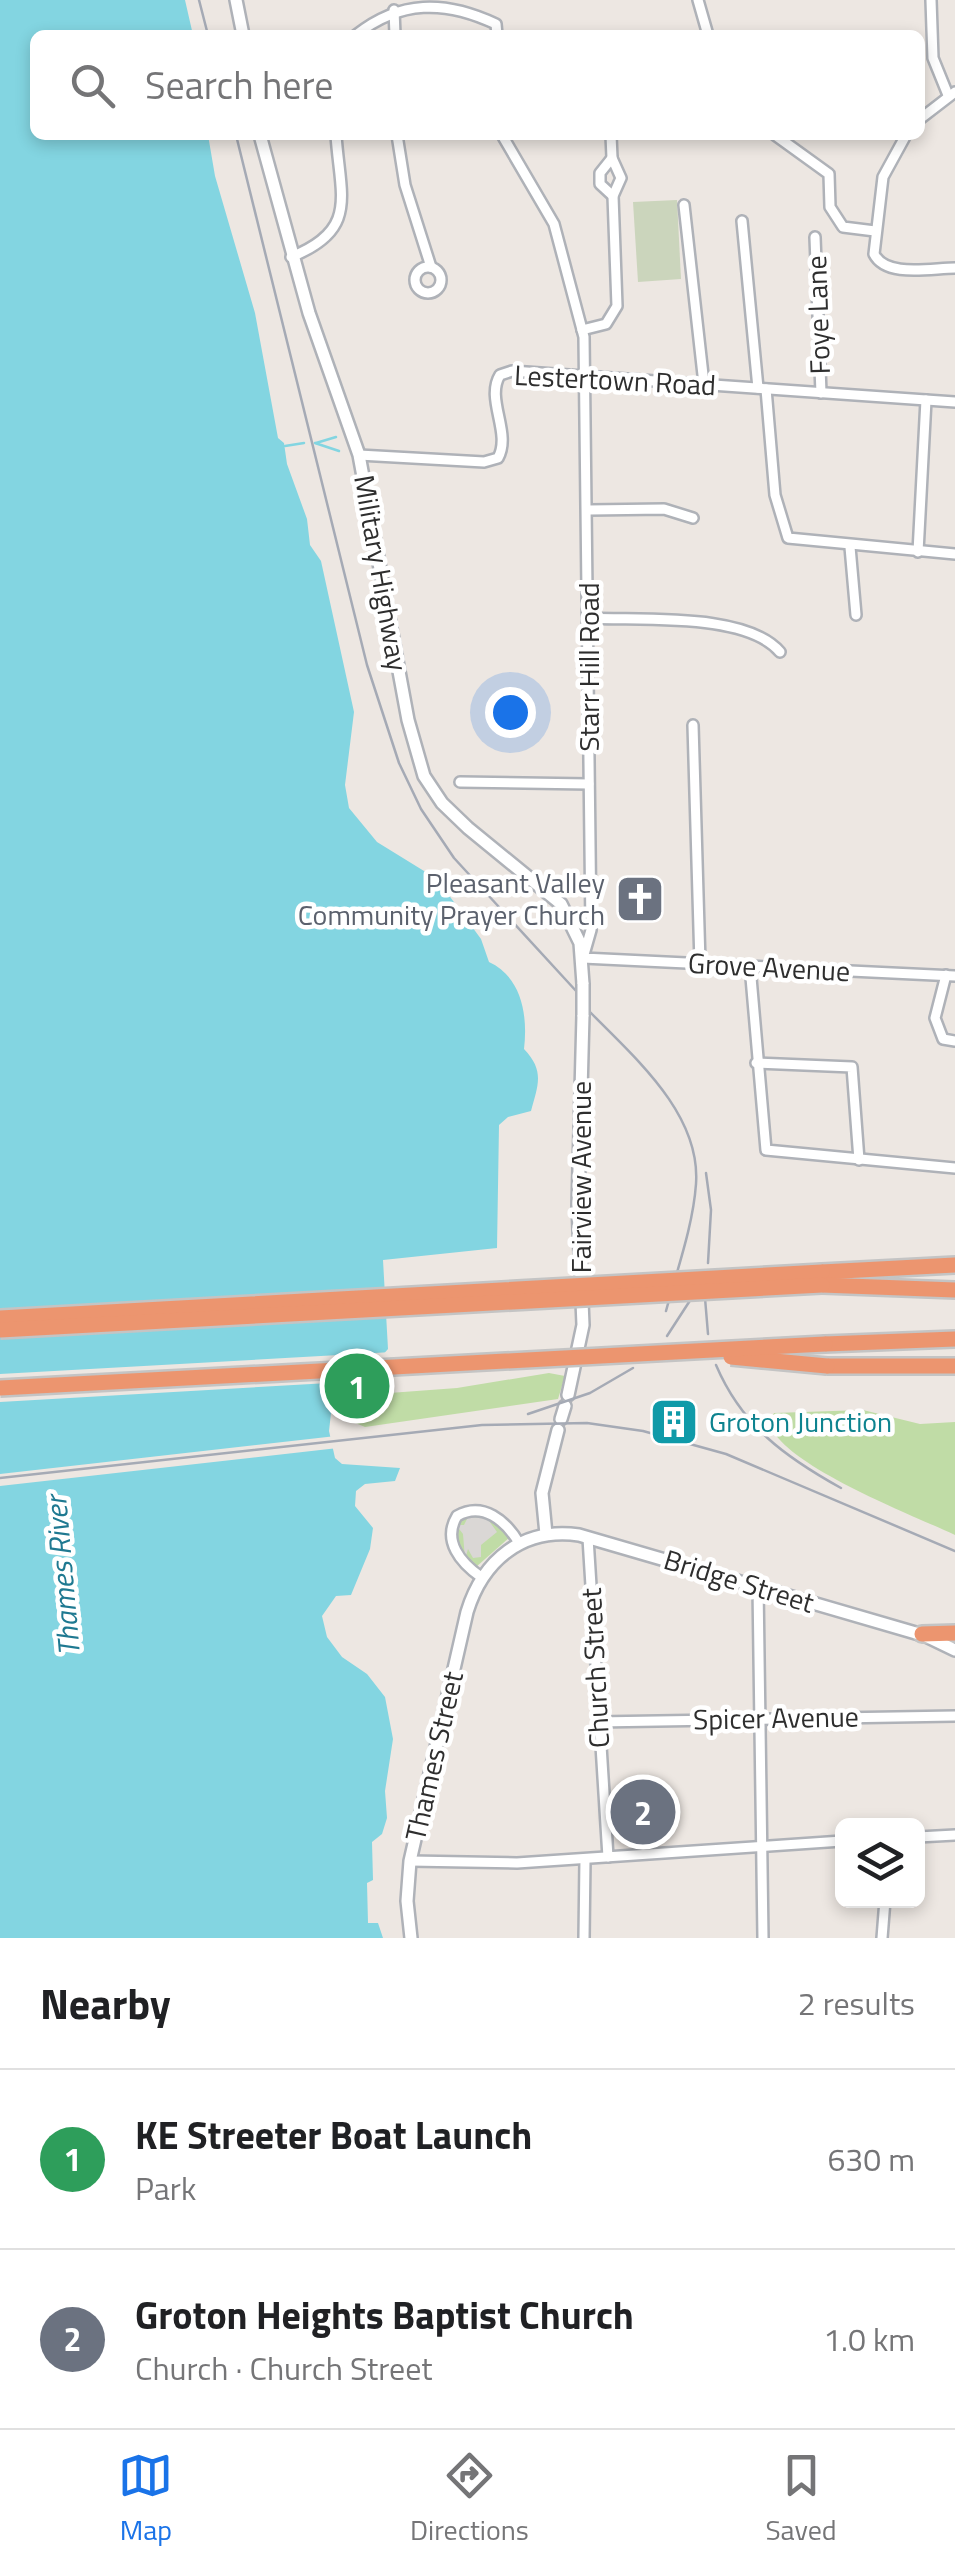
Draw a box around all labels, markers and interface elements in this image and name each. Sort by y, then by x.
search box [30,30,925,140]
text: Search here [145,56,333,114]
icon: search [65,58,120,113]
street label: Foye Lane [794,255,841,375]
street label: Lestertown Road [513,353,717,406]
street label: Military Highway [343,471,420,674]
street label: Starr Hill Road [567,582,610,752]
your location [485,687,536,738]
place label: Pleasant Valley Community Prayer Church [298,861,605,936]
church icon: Pleasant Valley Community Prayer Church [614,873,666,925]
street label: Grove Avenue [687,941,851,992]
street label: Fairview Avenue [559,1081,602,1273]
pin: 1 [324,1348,390,1424]
building icon: Groton Junction [648,1396,700,1448]
place label: Groton Junction [709,1400,892,1443]
water label: Thames River [32,1491,92,1658]
street label: Bridge Street [659,1537,820,1624]
street label: Church Street [569,1587,620,1749]
street label: Thames Street [393,1667,474,1845]
street label: Spicer Avenue [693,1695,859,1740]
pin: 2 [610,1774,676,1850]
map controls [835,1818,925,1908]
button: layers [835,1818,925,1908]
text: Nearby [40,1971,171,2035]
text: 2 results [798,1979,915,2027]
text: KE Streeter Boat Launch [135,2106,532,2164]
text: 1 [64,2135,81,2183]
text: 630 m [827,2135,915,2183]
text: Park [135,2164,196,2212]
text: Groton Heights Baptist Church [135,2286,634,2344]
text: 2 [64,2315,81,2363]
text: 1.0 km [823,2315,915,2363]
text: Church · Church Street [135,2344,433,2392]
tab: Map [118,2448,173,2551]
tab: Directions [410,2448,529,2551]
tab: Saved [765,2448,837,2551]

